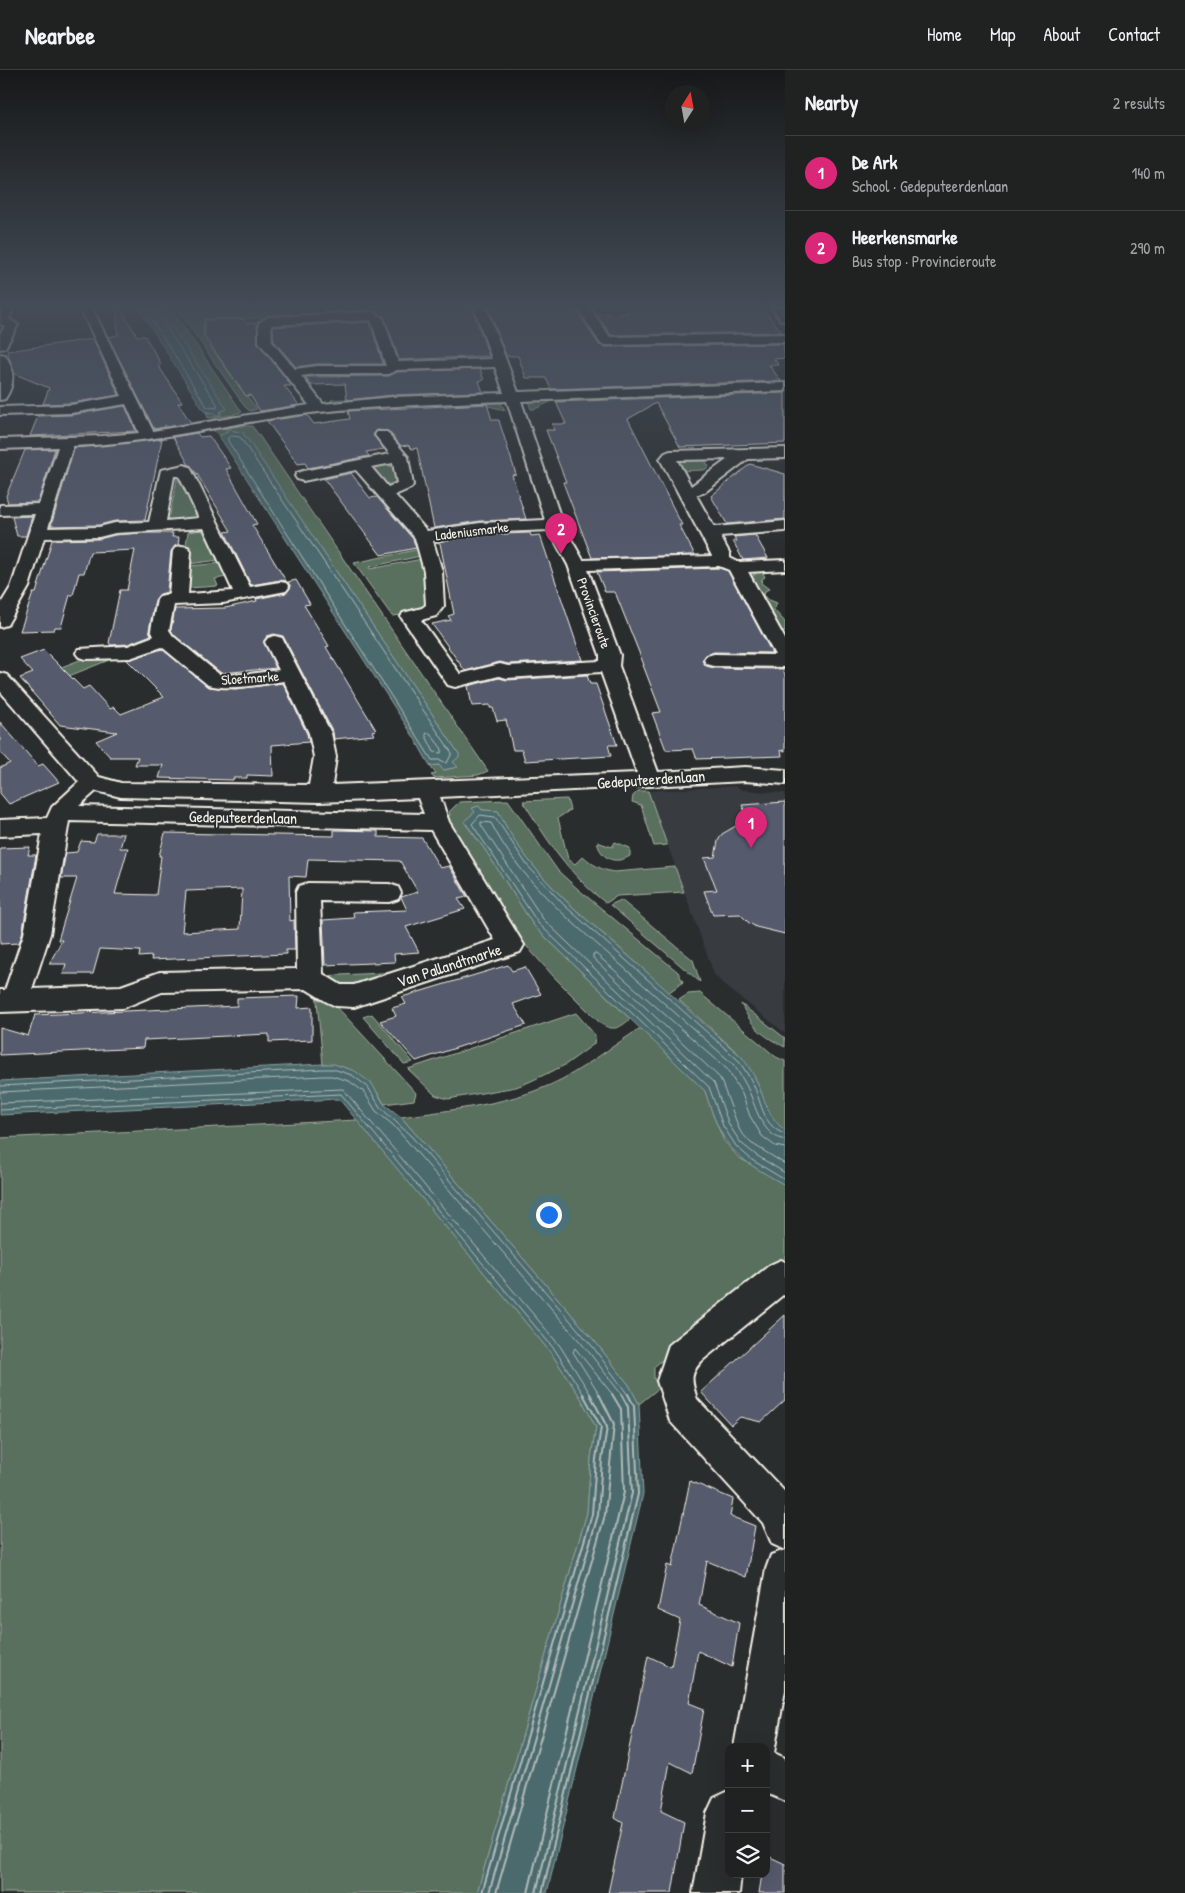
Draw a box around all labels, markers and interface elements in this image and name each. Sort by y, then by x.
text: Nearbee [25,19,95,51]
text: Home [927,22,962,47]
text: Map [990,22,1015,47]
text: About [1043,22,1080,47]
text: Contact [1108,22,1160,47]
north arrow [665,85,710,130]
text: Nearby [805,88,858,117]
text: 2 results [1113,92,1165,114]
text: De Ark [852,149,897,175]
text: 1 [818,162,824,184]
text: 140 m [1131,162,1165,184]
text: School · Gedeputeerdenlaan [852,175,1008,197]
text: Heerkensmarke [852,224,958,250]
text: 2 [817,237,825,259]
text: 290 m [1130,237,1165,259]
text: Bus stop · Provincieroute [852,250,996,272]
pin: 2 [545,513,577,554]
street label: Ladeniusmarke [434,517,510,544]
street label: Provincieroute [573,575,616,651]
street label: Sloetmarke [220,666,280,689]
street label: Gedeputeerdenlaan [596,764,706,794]
street label: Gedeputeerdenlaan [189,805,297,829]
pin: 1 [735,807,767,848]
street label: Van Pallandtmarke [394,938,505,992]
your location [536,1202,562,1228]
map controls [725,1743,770,1878]
button: + [725,1743,770,1788]
button: − [725,1788,770,1833]
button: layers [725,1833,770,1878]

